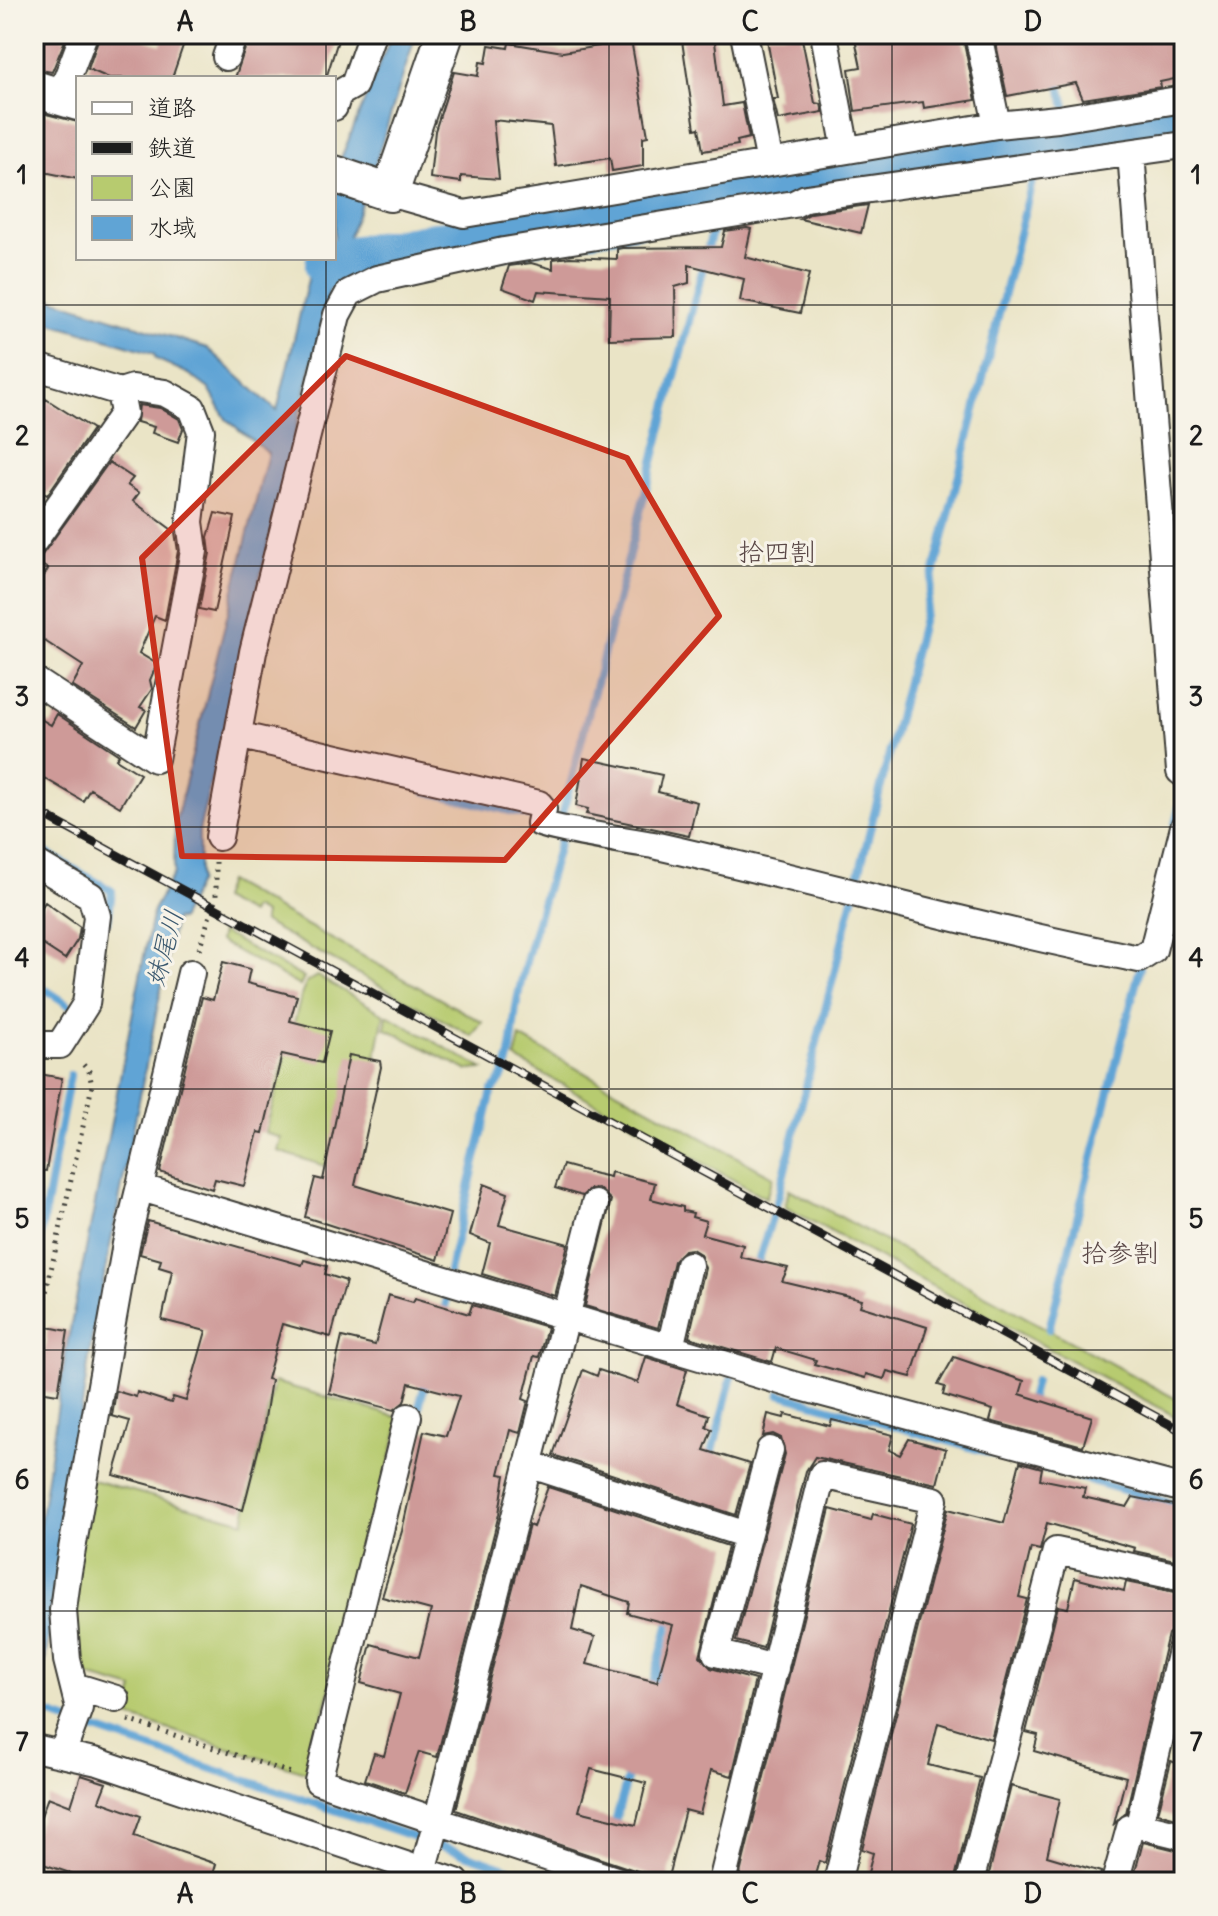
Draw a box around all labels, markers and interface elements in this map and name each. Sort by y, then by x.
text: A [177,5,194,38]
text: B [459,5,477,38]
text: C [741,5,759,38]
text: D [1024,5,1042,38]
legend [76,76,336,260]
text: 道路 [148,92,196,122]
text: 鉄道 [148,132,196,162]
text: 1 [17,158,27,191]
text: 1 [1191,158,1201,191]
text: 公園 [148,172,196,202]
text: 水域 [148,212,196,242]
text: 2 [15,419,29,452]
text: 2 [1189,419,1203,452]
district label: 拾四割 [738,535,816,568]
text: 3 [15,680,29,713]
text: 3 [1189,680,1203,713]
water label: 妹尾川 [138,906,190,990]
text: 4 [14,941,30,974]
text: 4 [1188,941,1204,974]
text: 5 [15,1202,30,1235]
text: 5 [1189,1202,1204,1235]
district label: 拾参割 [1081,1236,1159,1269]
text: 6 [14,1463,30,1496]
text: 6 [1188,1463,1204,1496]
text: 7 [16,1725,29,1758]
text: 7 [1190,1725,1203,1758]
text: A [177,1877,194,1910]
text: B [459,1877,477,1910]
text: C [741,1877,759,1910]
text: D [1024,1877,1042,1910]

